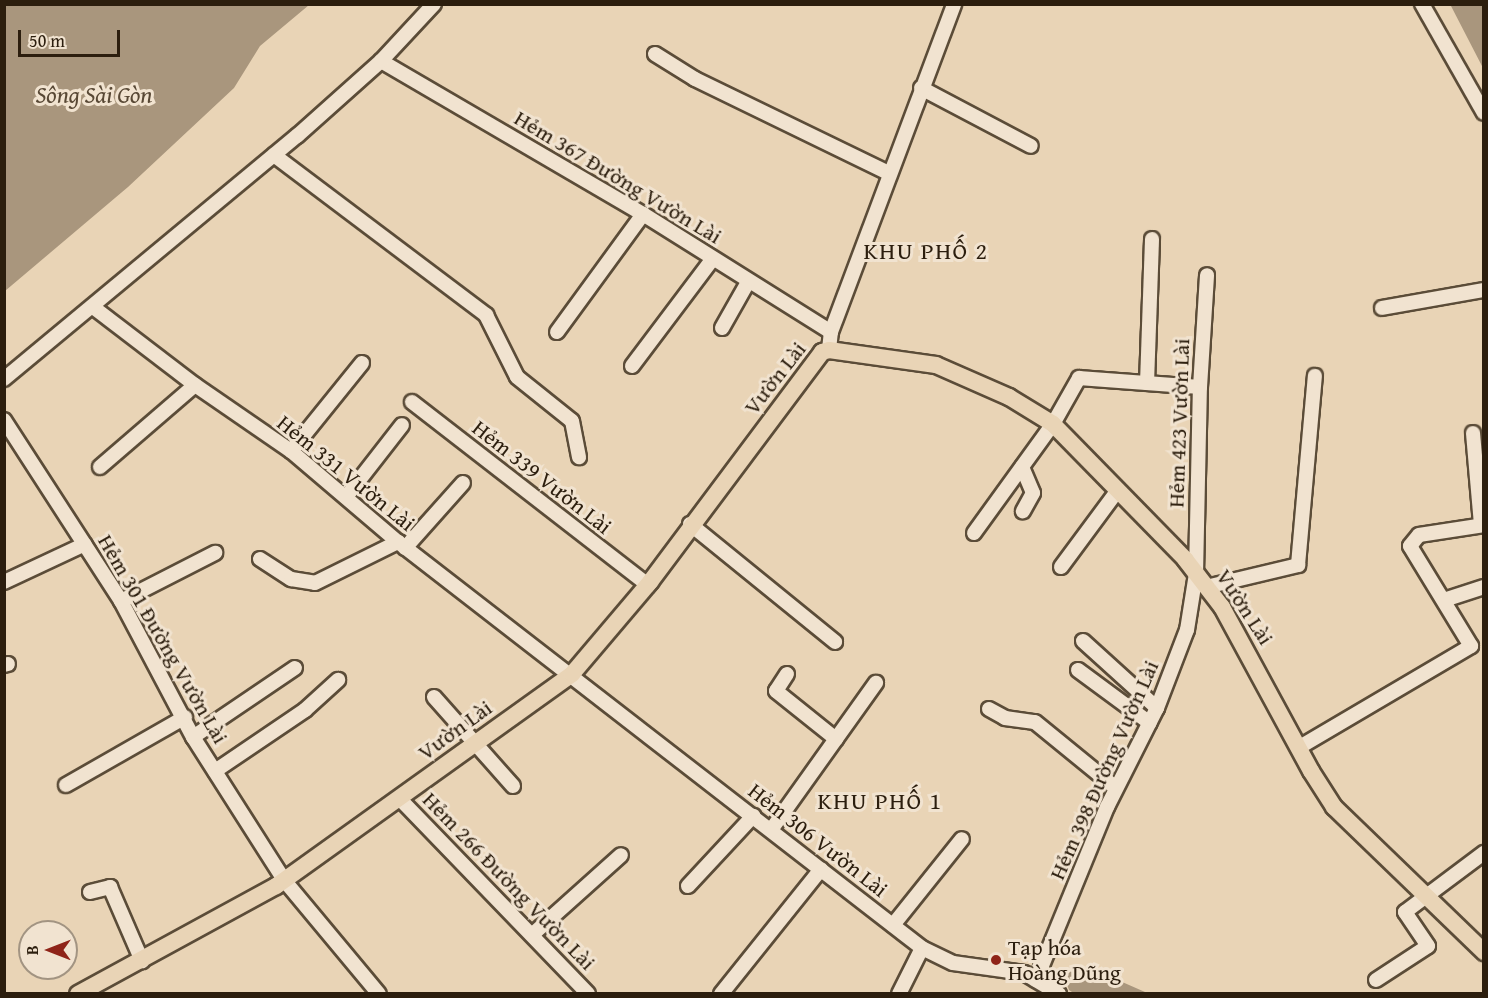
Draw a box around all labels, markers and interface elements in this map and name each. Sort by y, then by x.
scale bar [21,18,123,56]
text: 50 m [29,27,65,54]
water label: Sông Sài Gòn [36,81,152,109]
street label: Hẻm 367 Đường Vườn Lài [510,105,726,249]
district label: KHU PHỐ 2 [864,237,988,265]
street label: Vườn Lài [738,336,812,420]
street label: Hẻm 423 Vườn Lài [1163,338,1195,508]
street label: Hẻm 331 Vườn Lài [272,409,420,537]
street label: Hẻm 339 Vườn Lài [467,414,617,540]
street label: Hẻm 301 Đường Vườn Lài [92,530,234,748]
street label: Vườn Lài [1211,564,1279,650]
street label: Hẻm 398 Đường Vườn Lài [1044,656,1164,884]
street label: Vườn Lài [413,694,497,766]
street label: Hẻm 306 Vườn Lài [743,777,893,903]
street label: Hẻm 266 Đường Vườn Lài [417,787,601,975]
district label: KHU PHỐ 1 [818,787,942,815]
north arrow [18,920,78,980]
place label: Tạp hóa Hoàng Dũng [1008,934,1121,986]
text: B [20,945,44,955]
marker: Tạp hóa Hoàng Dũng [989,953,1003,967]

